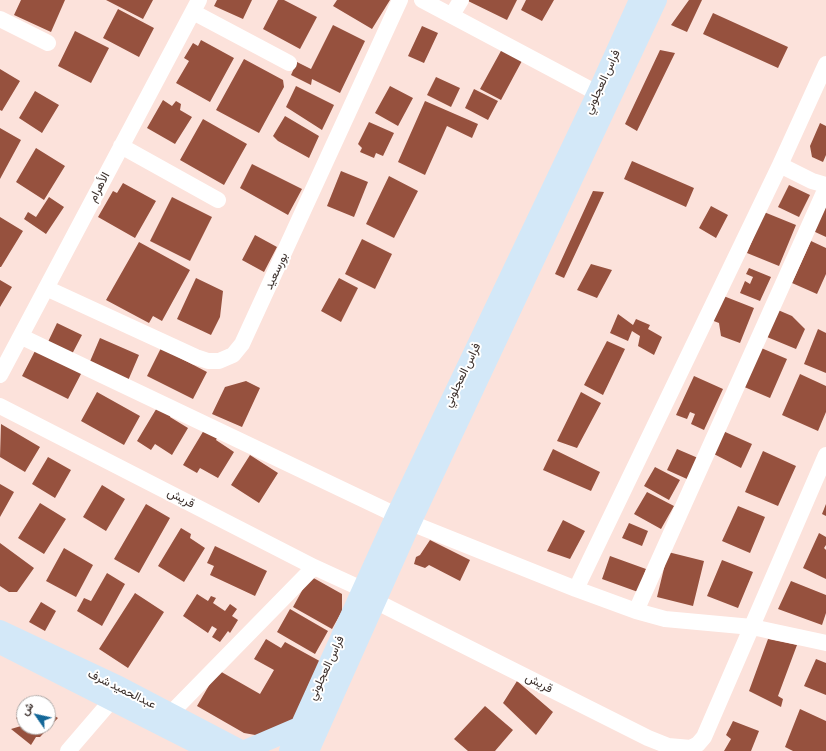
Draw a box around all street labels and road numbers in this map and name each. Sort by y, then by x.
street label: فراس العجلوني [581,47,623,117]
street label: الأهرام [85,170,113,204]
street label: بورسعيد [261,250,291,292]
street label: فراس العجلوني [440,341,484,409]
street label: قريش [165,485,197,511]
street label: فراس العجلوني [305,633,347,703]
street label: عبدالحميد شرف [86,666,158,712]
street label: قريش [523,670,555,696]

